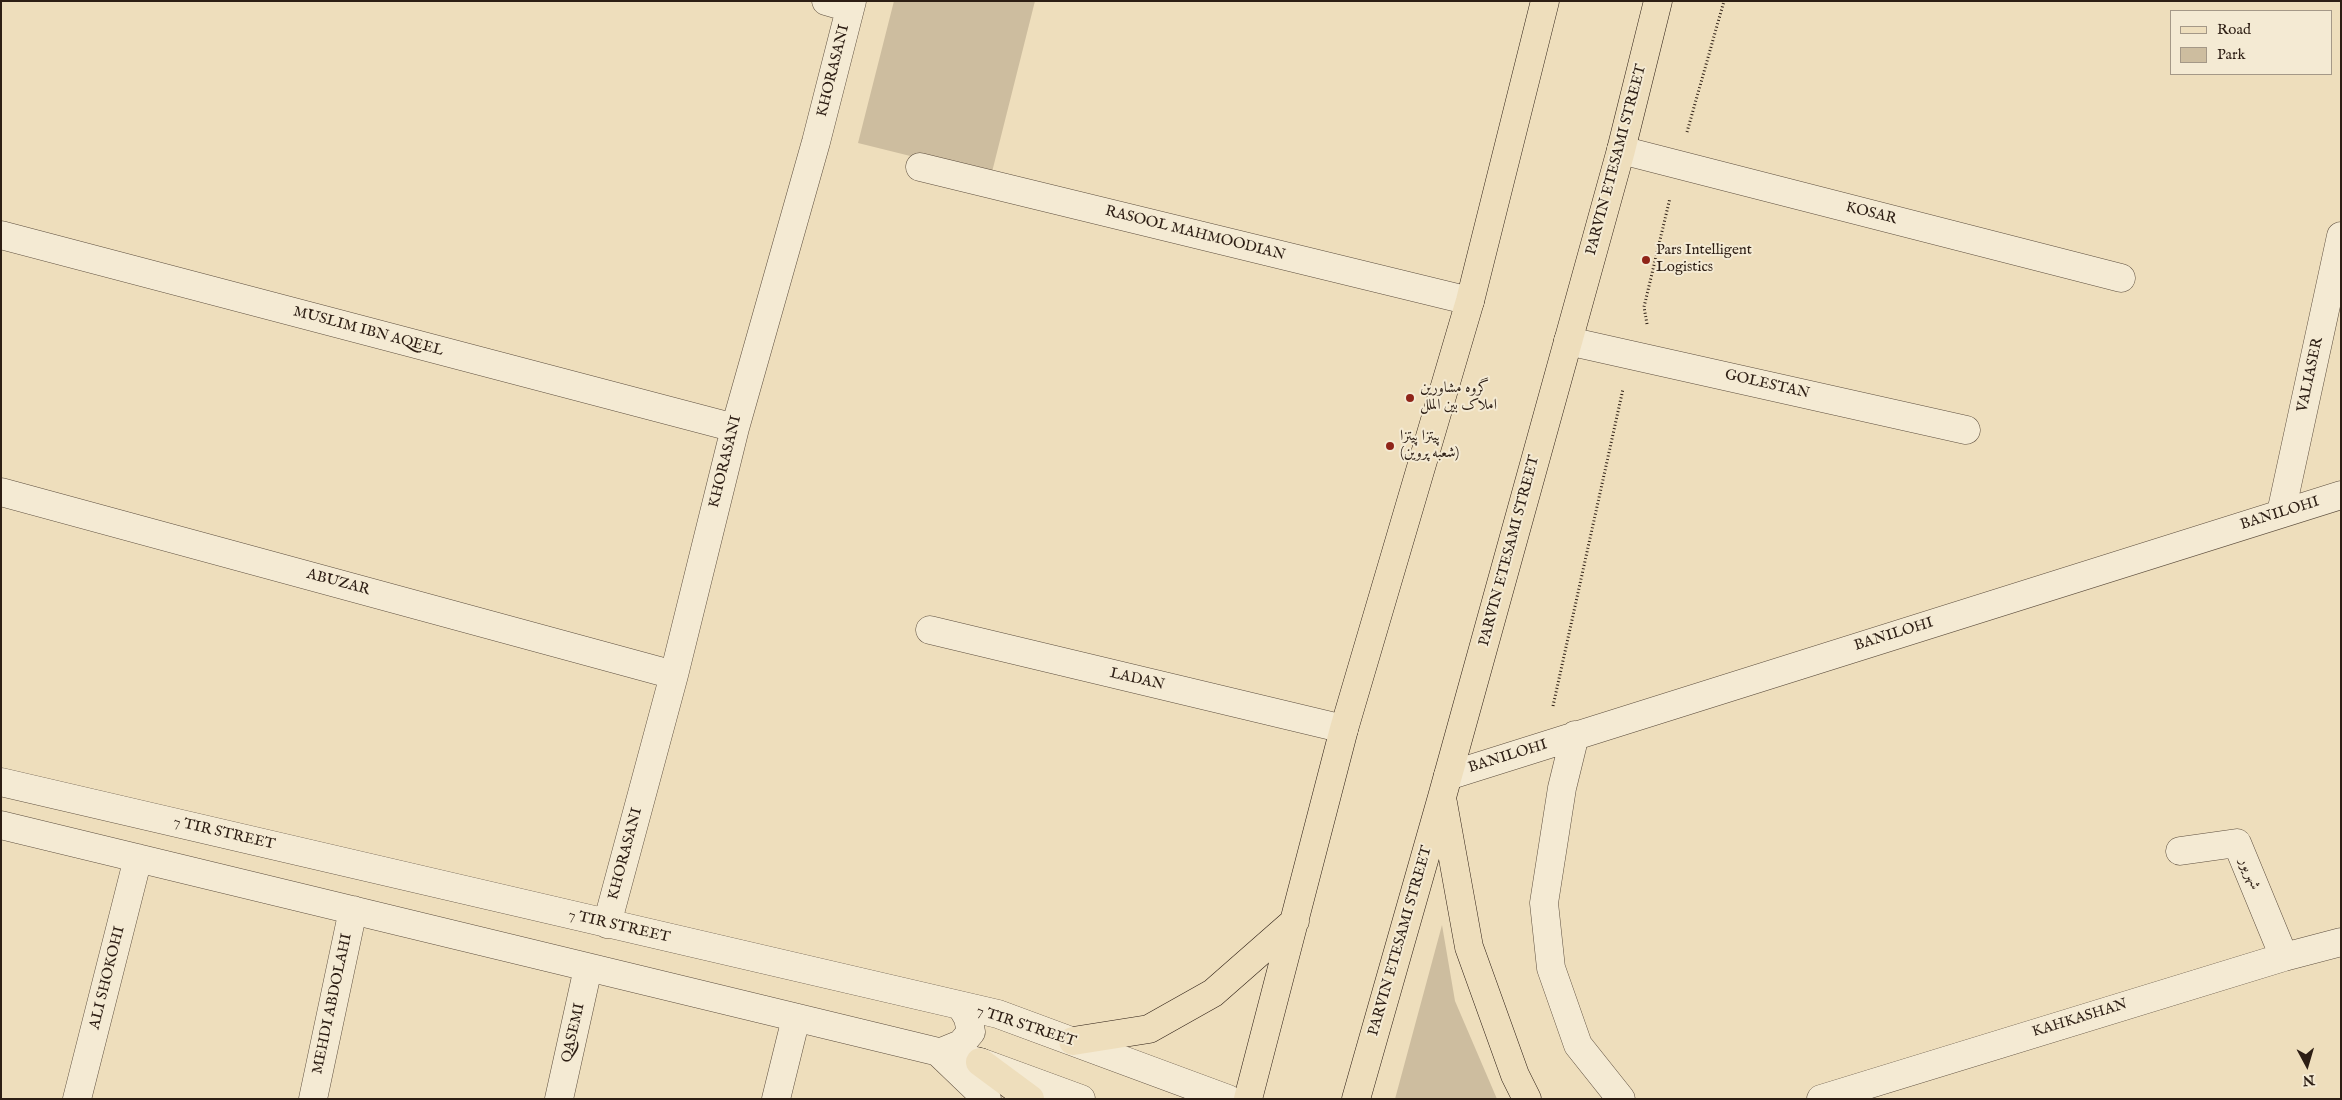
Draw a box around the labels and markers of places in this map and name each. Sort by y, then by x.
place label: Pars Intelligent Logistics [1656,242,1752,277]
marker: Pars Intelligent Logistics [1640,254,1652,266]
place label: گروه مشاورین املاک بین الملل [1420,380,1497,415]
marker: گروه مشاورین املاک بین الملل [1404,392,1416,404]
place label: پیتزا پیتزا (شعبه پروین) [1400,428,1459,463]
marker: پیتزا پیتزا (شعبه پروین) [1384,440,1396,452]

